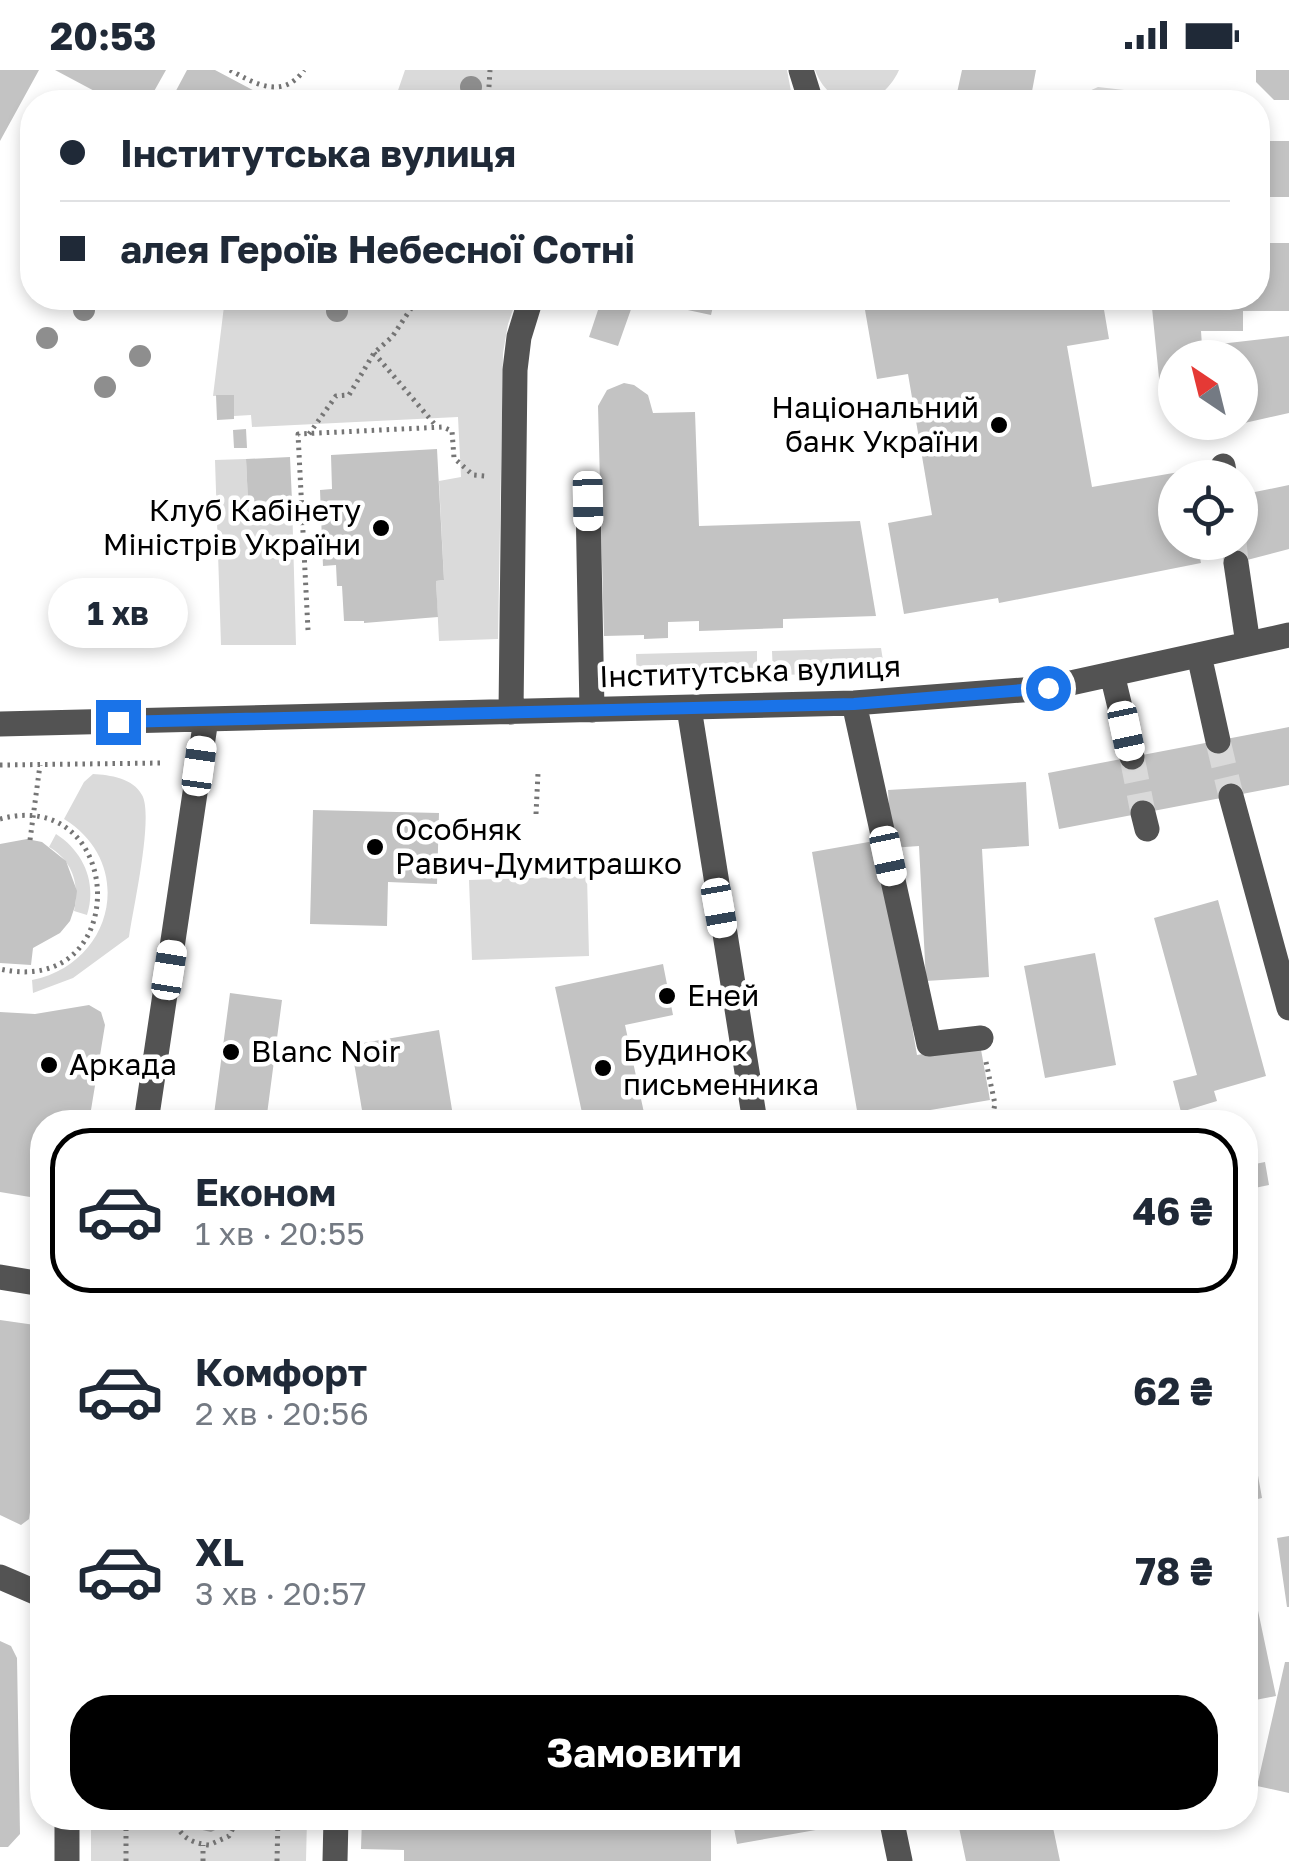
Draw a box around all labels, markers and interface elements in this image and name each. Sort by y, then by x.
text: 20:53 [50,13,156,58]
text: Інститутська вулиця [120,130,516,175]
text: алея Героїв Небесної Сотні [120,226,635,271]
north arrow [1158,340,1258,440]
map controls [1158,340,1258,560]
place label: Національний банк України [771,389,979,459]
marker: Національний банк України [988,414,1010,436]
button: locate [1158,460,1258,560]
car [572,471,604,531]
place label: Клуб Кабінету Міністрів України [103,492,361,562]
marker: Клуб Кабінету Міністрів України [370,517,392,539]
callout: 1 хв [48,577,188,647]
text: 1 хв [87,594,149,632]
street label: Інститутська вулиця [598,648,902,694]
route start [1026,666,1071,711]
car [1105,699,1147,763]
route end [96,700,141,745]
car [180,734,218,798]
place label: Особняк Равич-Думитрашко [395,811,682,881]
car [867,824,909,888]
marker: Особняк Равич-Думитрашко [364,836,386,858]
car [699,876,739,940]
car [149,938,189,1002]
place label: Еней [687,977,759,1013]
marker: Еней [656,985,678,1007]
place label: Будинок письменника [623,1032,819,1102]
place label: Blanc Noir [251,1033,401,1069]
marker: Blanc Noir [220,1041,242,1063]
place label: Аркада [69,1046,177,1082]
marker: Аркада [38,1054,60,1076]
marker: Будинок письменника [592,1057,614,1079]
icon: car [75,1166,165,1256]
text: Економ [195,1169,336,1214]
text: 46 ₴ [1132,1188,1213,1233]
text: 1 хв · 20:55 [195,1214,365,1252]
icon: car [75,1346,165,1436]
text: Комфорт [195,1349,367,1394]
text: 62 ₴ [1133,1368,1213,1413]
text: 2 хв · 20:56 [195,1394,369,1432]
icon: car [75,1526,165,1616]
text: XL [195,1529,244,1574]
text: 78 ₴ [1135,1548,1213,1593]
text: 3 хв · 20:57 [195,1574,367,1612]
button: Замовити [70,1695,1218,1810]

